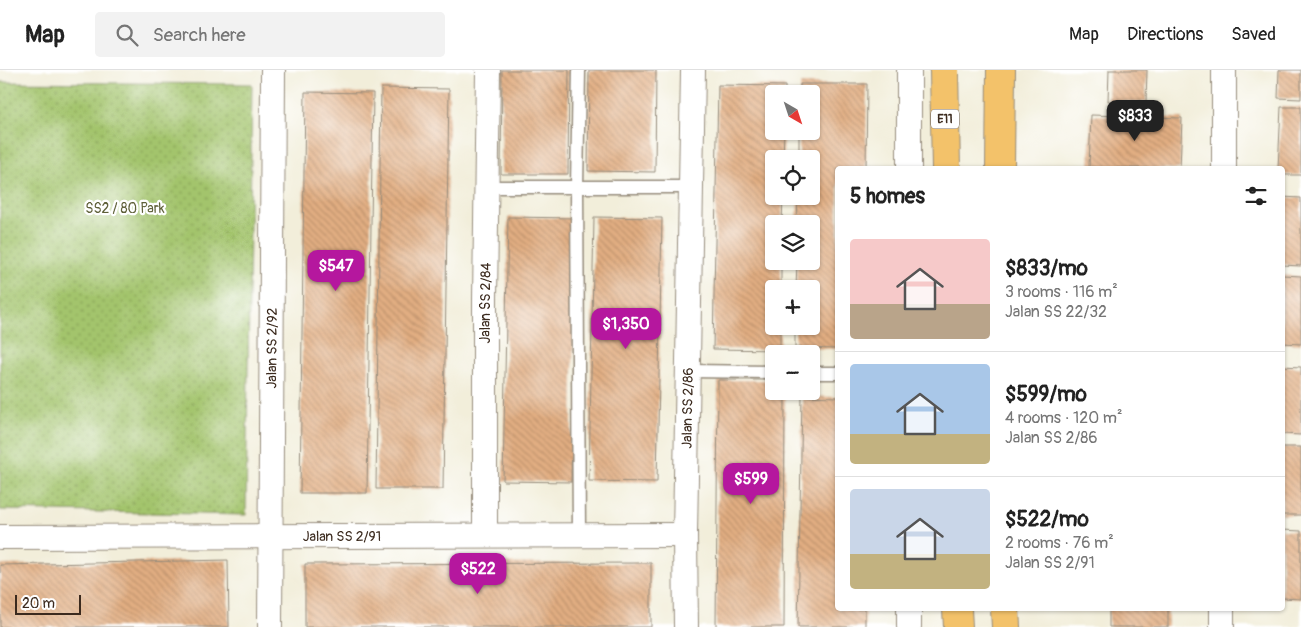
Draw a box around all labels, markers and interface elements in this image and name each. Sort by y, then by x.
search box [95,12,445,57]
text: Map [25,20,65,49]
icon: search [113,21,141,49]
text: Search here [153,23,246,47]
text: Map [1069,23,1099,46]
text: Directions [1127,23,1203,46]
text: Saved [1231,23,1276,46]
north arrow [765,85,820,140]
map controls [765,85,820,400]
pin: $833 [1105,100,1165,142]
text: $833 [1118,106,1152,126]
road number: E11 [931,110,959,129]
button: locate [765,150,820,205]
icon: filters [1242,182,1270,210]
text: 5 homes [850,183,925,210]
park label: SS2 / 80 Park [85,200,165,217]
button: layers [765,215,820,270]
pin: $547 [306,250,366,292]
text: $833/mo [1005,255,1088,282]
text: $547 [318,256,354,276]
icon: home [890,259,950,319]
street label: Jalan SS 2/84 [477,262,494,344]
button: + [765,280,820,335]
text: 3 rooms · 116 m² [1005,282,1118,302]
text: Jalan SS 22/32 [1005,302,1107,322]
street label: Jalan SS 2/92 [263,307,281,389]
pin: $1,350 [585,308,667,350]
text: $1,350 [602,314,650,334]
button: − [765,345,820,400]
street label: Jalan SS 2/86 [678,367,697,449]
text: $599/mo [1005,381,1087,408]
icon: home [890,384,950,444]
text: 4 rooms · 120 m² [1005,408,1122,428]
text: Jalan SS 2/86 [1005,428,1098,448]
pin: $599 [721,462,781,505]
text: $599 [734,469,768,489]
text: $522/mo [1005,506,1089,533]
icon: home [890,509,950,569]
street label: Jalan SS 2/91 [303,528,381,545]
text: 2 rooms · 76 m² [1005,533,1114,553]
pin: $522 [448,552,508,595]
text: Jalan SS 2/91 [1005,553,1095,573]
text: $522 [460,559,496,579]
scale bar [15,592,81,615]
text: 20 m [22,595,55,612]

